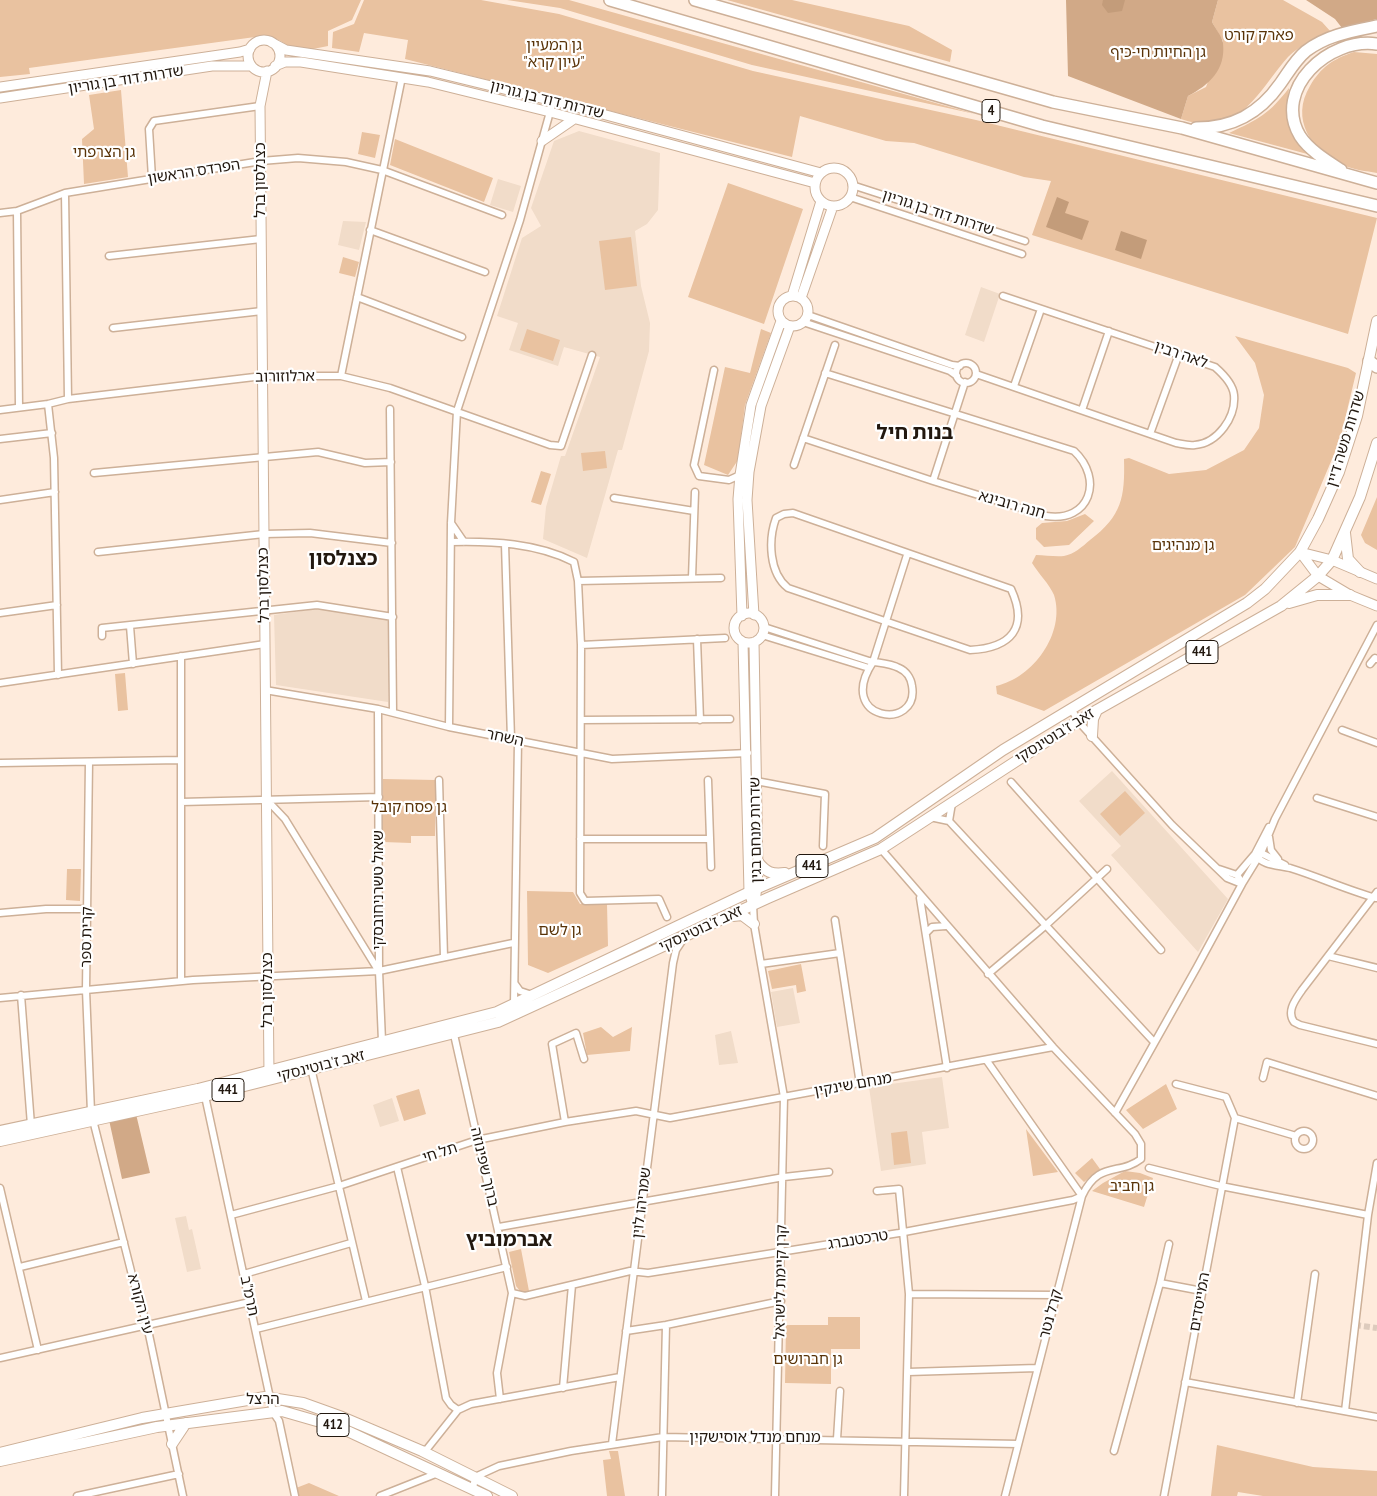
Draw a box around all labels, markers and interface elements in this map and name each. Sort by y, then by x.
park label: פארק קורט [1224,27,1294,45]
park label: גן המעיין "עיון קרא" [523,37,585,72]
park label: גן החיות חי-כיף [1110,44,1206,62]
street label: שדרות דוד בן גוריון [67,62,185,98]
street label: שדרות דוד בן גוריון [488,77,606,123]
road number: 4 [982,100,1000,122]
street label: כצנלסון ברל [252,142,270,218]
park label: גן הצרפתי [73,144,135,162]
street label: הפרדס הראשון [146,156,242,188]
street label: שדרות דוד בן גוריון [880,186,996,240]
street label: לאה רבין [1152,338,1210,372]
street label: ארלוזורוב [255,367,315,387]
street label: שדרות משה דיין [1323,389,1369,489]
district label: בנות חיל [877,421,953,445]
street label: חנה רובינא [977,487,1047,523]
park label: גן מנהיגים [1152,537,1214,555]
street label: כצנלסון ברל [254,547,274,623]
district label: כצנלסון [309,547,377,571]
road number: 441 [1186,640,1218,664]
street label: זאב ז'בוטינסקי [1012,705,1098,767]
street label: השחר [484,725,526,751]
street label: שדרות מנחם בגין [746,777,766,883]
park label: גן פסח קובל [371,799,447,817]
street label: שאול טשרניחובסקי [370,830,388,950]
road number: 441 [796,854,828,878]
street label: זאב ז'בוטינסקי [657,902,745,956]
street label: קרית ספר [77,906,97,968]
park label: גן לשם [539,922,581,940]
street label: כצנלסון ברל [259,952,277,1028]
street label: זאב ז'בוטינסקי [275,1046,367,1086]
street label: מנחם שינקין [813,1069,893,1101]
road number: 441 [212,1078,244,1102]
street label: ברוך שפינוזה [466,1126,502,1208]
street label: תל חי [420,1139,460,1167]
street label: שמריהו לוין [629,1166,655,1240]
park label: גן חביב [1110,1178,1154,1196]
street label: קרן קיימת לישראל [771,1224,791,1340]
street label: טרכטנברג [826,1226,890,1254]
district label: אברמוביץ [466,1228,552,1252]
street label: המייסדים [1186,1271,1214,1333]
street label: עין הקורא [123,1272,157,1336]
street label: תרמ"ב [236,1274,262,1318]
street label: קרל נטר [1036,1287,1066,1341]
park label: גן חברושים [773,1351,843,1369]
street label: הרצל [246,1391,280,1409]
road number: 412 [317,1414,349,1436]
street label: מנחם מנדל אוסישקין [689,1429,821,1447]

